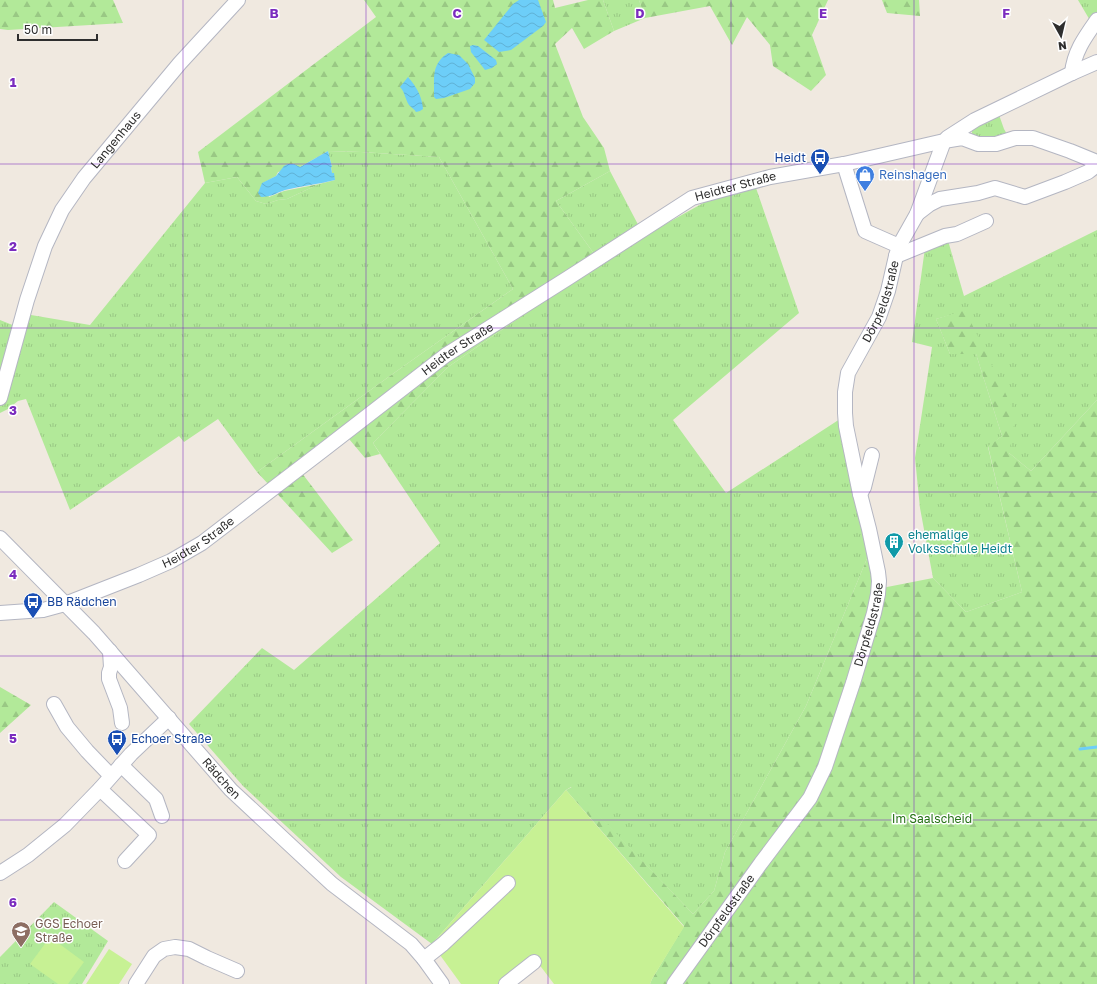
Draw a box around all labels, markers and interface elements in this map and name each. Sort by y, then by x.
text: B [269,5,279,21]
text: C [452,5,462,21]
text: D [635,5,645,21]
text: E [819,5,827,21]
text: F [1002,5,1010,21]
scale bar [18,16,97,42]
north arrow [1041,16,1081,56]
text: 50 m [24,22,52,37]
text: N [1057,39,1068,53]
text: 1 [10,74,17,90]
street label: Langenhaus [87,108,144,171]
bus stop icon: Heidt [809,147,831,175]
place label: Heidt [775,150,806,165]
shop icon: Reinshagen [854,164,876,192]
place label: Reinshagen [879,167,947,182]
street label: Heidter Straße [693,168,777,204]
text: 2 [9,238,17,254]
street label: Dörpfeldstraße [858,259,902,345]
street label: Heidter Straße [418,319,496,378]
text: 3 [9,402,17,418]
street label: Heidter Straße [159,513,237,571]
place label: ehemalige Volksschule Heidt [908,527,1012,556]
building icon: ehemalige Volksschule Heidt [883,531,905,559]
text: 4 [9,566,17,582]
street label: Dörpfeldstraße [850,582,886,668]
bus stop icon: BB Rädchen [22,591,44,619]
place label: BB Rädchen [47,594,117,609]
bus stop icon: Echoer Straße [106,728,128,756]
text: 5 [9,730,17,746]
place label: Echoer Straße [131,731,212,746]
street label: Rädchen [199,754,244,802]
park label: Im Saalscheid [892,811,972,826]
street label: Dörpfeldstraße [695,871,757,950]
text: 6 [9,894,17,910]
place label: GGS Echoer Straße [35,916,103,945]
school or university icon: GGS Echoer Straße [10,920,32,948]

